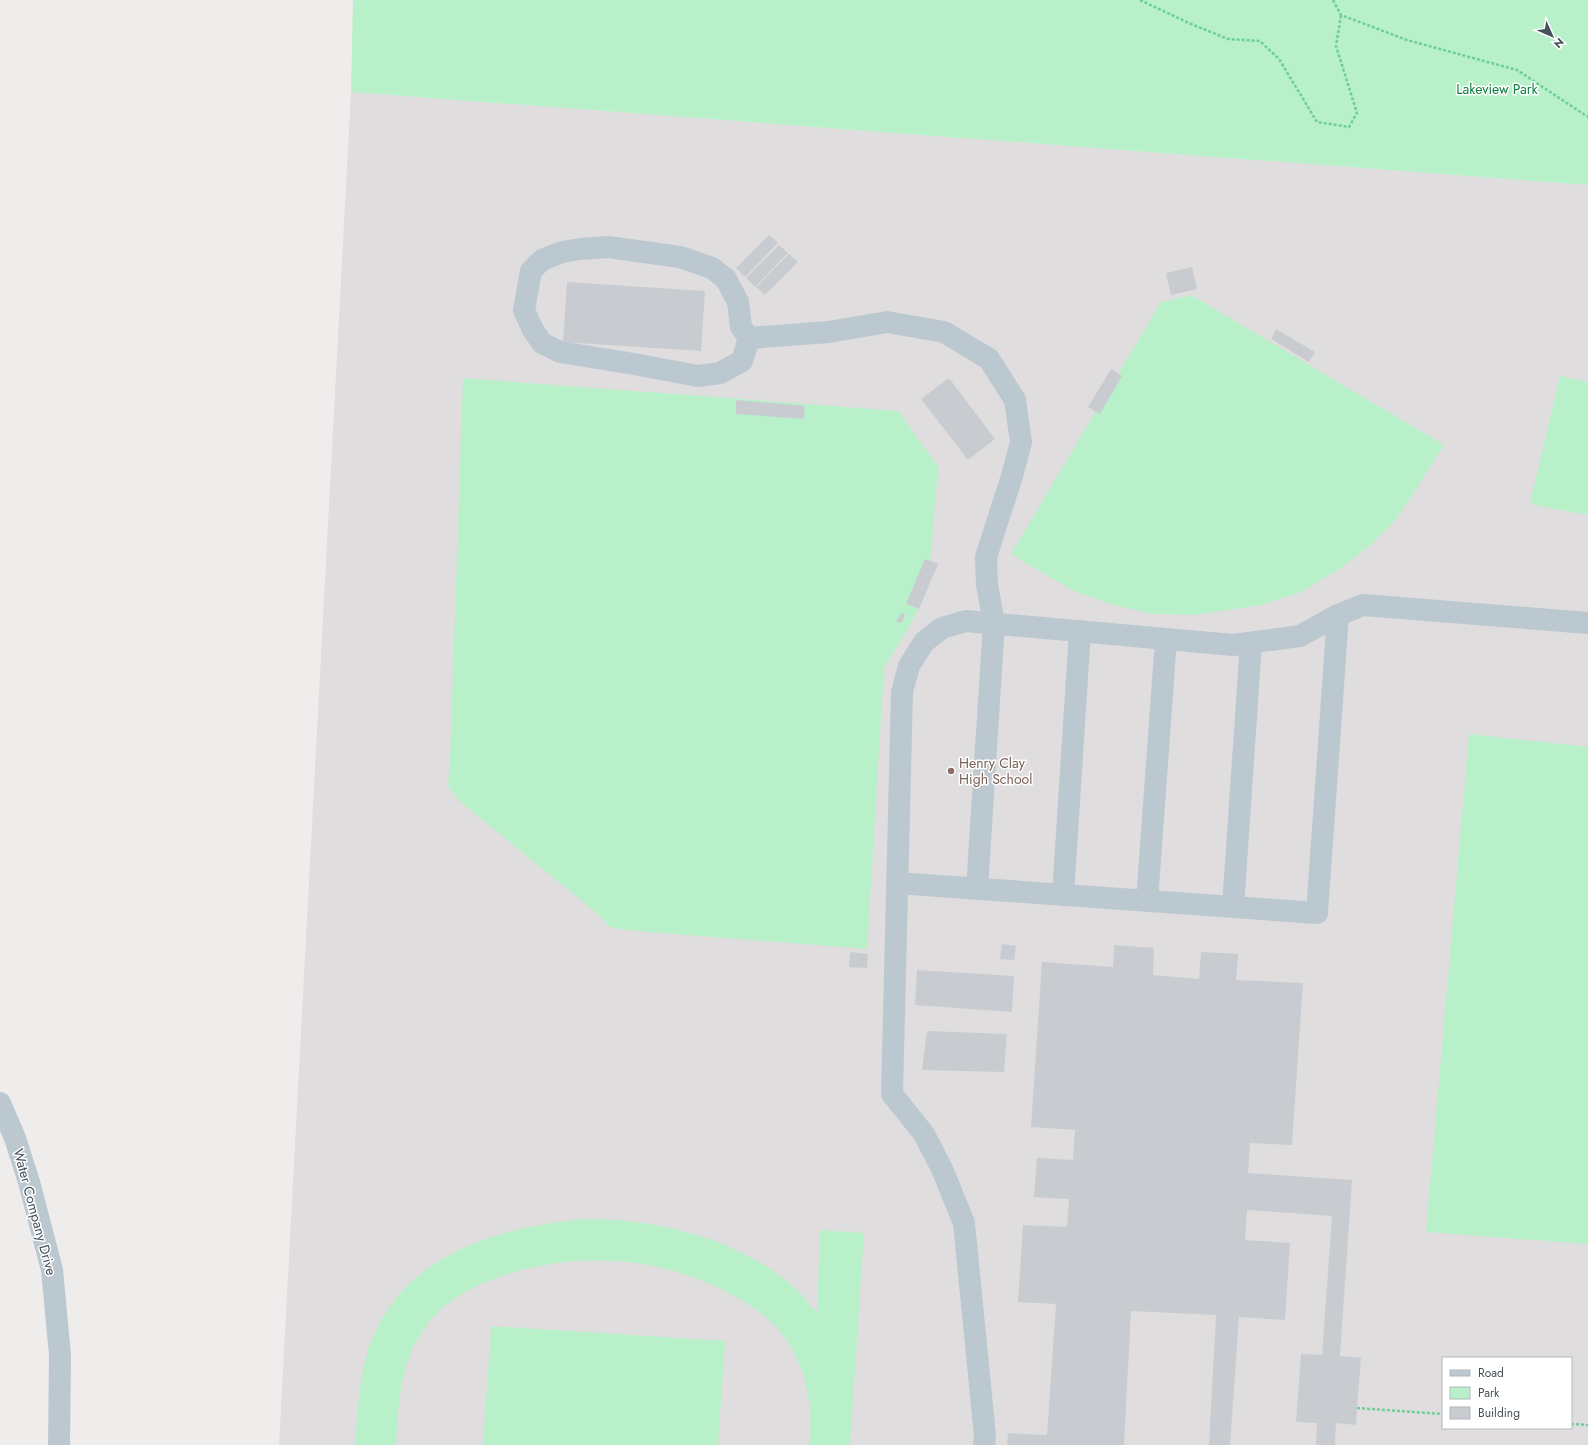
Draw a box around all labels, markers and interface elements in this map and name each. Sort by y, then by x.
north arrow [1532,16,1572,56]
text: N [1550,34,1568,52]
park label: Lakeview Park [1456,79,1539,99]
place label: Henry Clay High School [959,753,1032,789]
marker: Henry Clay High School [946,766,956,776]
street label: Water Company Drive [8,1146,62,1278]
legend [1442,1357,1572,1429]
text: Road [1478,1364,1504,1382]
text: Park [1478,1384,1500,1402]
text: Building [1478,1404,1520,1422]

